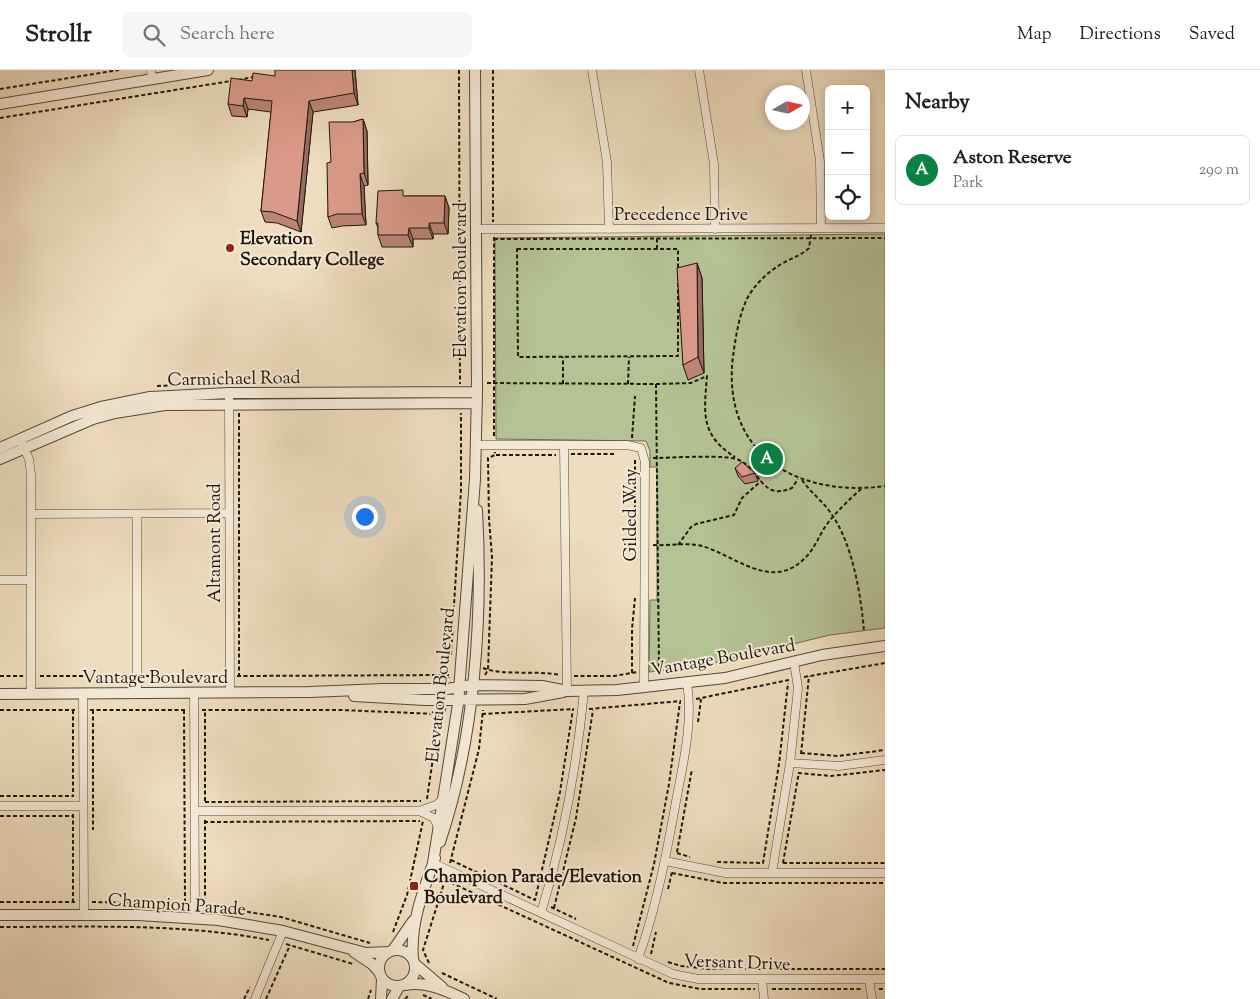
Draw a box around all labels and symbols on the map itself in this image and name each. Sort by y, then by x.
north arrow [765,85,810,130]
street label: Elevation Boulevard [449,202,475,358]
street label: Precedence Drive [614,203,748,229]
place label: Elevation Secondary College [240,227,385,274]
marker: Elevation Secondary College [224,242,236,254]
street label: Carmichael Road [167,366,301,394]
pin: A [751,440,783,478]
street label: Gilded Way [619,468,645,562]
street label: Altamont Road [203,483,229,603]
your location [352,504,378,530]
street label: Elevation Boulevard [421,606,463,764]
street label: Vantage Boulevard [649,633,798,684]
street label: Vantage Boulevard [82,666,228,692]
place label: Champion Parade/Elevation Boulevard [424,865,643,912]
marker: Champion Parade/Elevation Boulevard [408,880,420,892]
street label: Champion Parade [107,888,247,924]
street label: Versant Drive [683,949,791,979]

